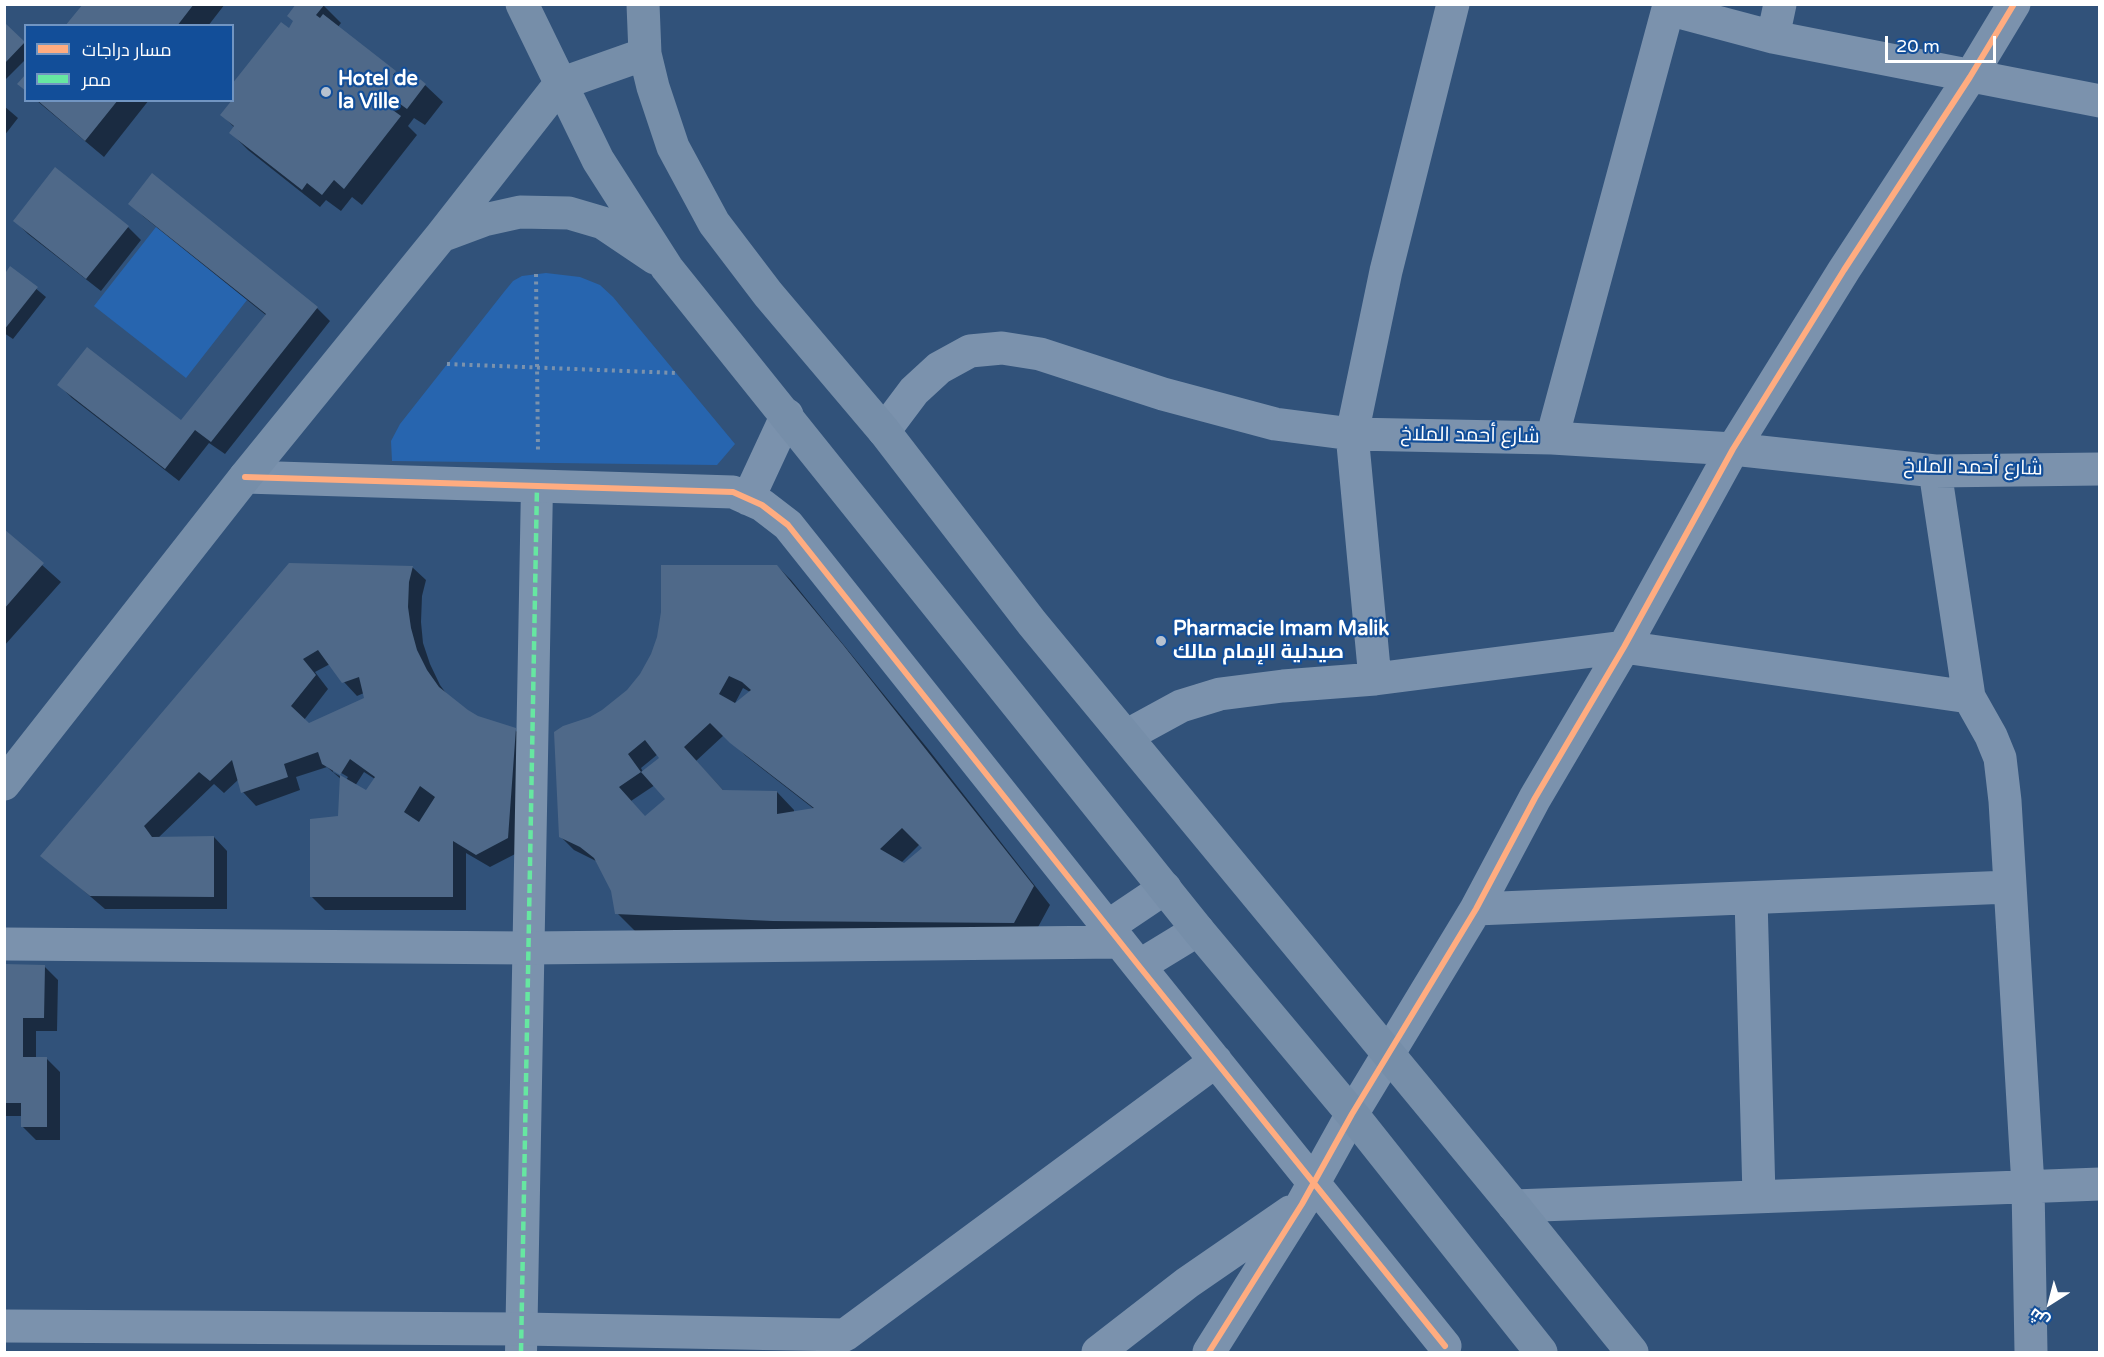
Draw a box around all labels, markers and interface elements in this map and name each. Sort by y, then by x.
legend [24,24,234,102]
scale bar [1888,24,1999,62]
text: 20 m [1896,35,1940,57]
text: مسار دراجات [82,39,172,61]
place label: Hotel de la Ville [338,68,418,115]
text: ممر [82,69,111,91]
marker: Hotel de la Ville [319,85,333,99]
street label: شارع أحمد الملاخ [1400,423,1540,449]
street label: شارع أحمد الملاخ [1903,455,2043,481]
place label: Pharmacie Imam Malik صيدلية الإمام مالك [1173,618,1389,665]
marker: Pharmacie Imam Malik صيدلية الإمام مالك [1154,634,1168,648]
north arrow [2020,1273,2080,1333]
text: ش [2025,1303,2054,1332]

